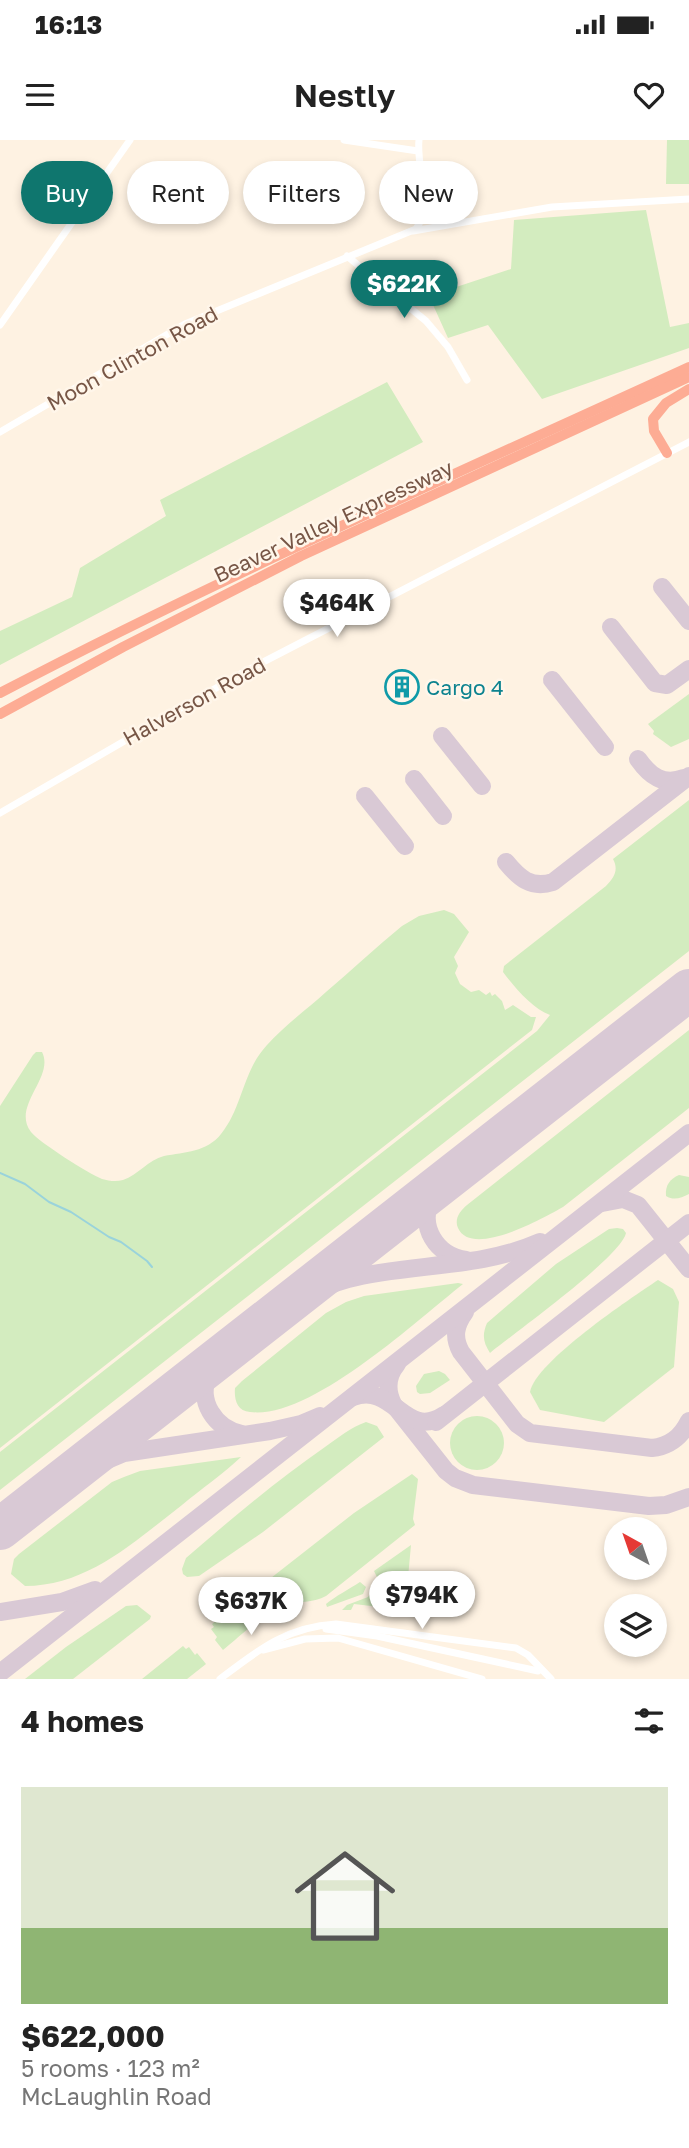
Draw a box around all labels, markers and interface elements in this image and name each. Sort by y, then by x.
text: 16:13 [35,9,102,40]
icon: menu [21,76,59,114]
text: Nestly [294,76,395,114]
icon: heart [630,76,668,114]
chip: Buy [21,161,113,224]
chip: Rent [127,161,229,224]
chip: Filters [243,161,365,224]
chip: New [379,161,478,224]
pin: $622K [355,260,453,320]
text: $622K [367,269,441,297]
street label: Moon Clinton Road [42,300,222,416]
street label: Beaver Valley Expressway [209,454,457,588]
pin: $464K [288,580,386,639]
text: $464K [299,588,375,616]
street label: Halverson Road [118,651,270,751]
building icon: Cargo 4 [383,668,421,706]
place label: Cargo 4 [426,674,504,700]
north arrow [604,1517,667,1580]
map controls [604,1517,667,1657]
pin: $794K [373,1572,471,1631]
pin: $637K [202,1578,300,1637]
text: $794K [385,1580,459,1608]
text: $637K [214,1586,288,1614]
button: layers [604,1594,667,1657]
icon: filters [630,1702,668,1740]
text: 4 homes [21,1703,144,1739]
icon: home [282,1833,408,1959]
text: $622,000 [21,2018,165,2054]
text: 5 rooms · 123 m² [21,2054,200,2082]
text: McLaughlin Road [21,2082,212,2110]

